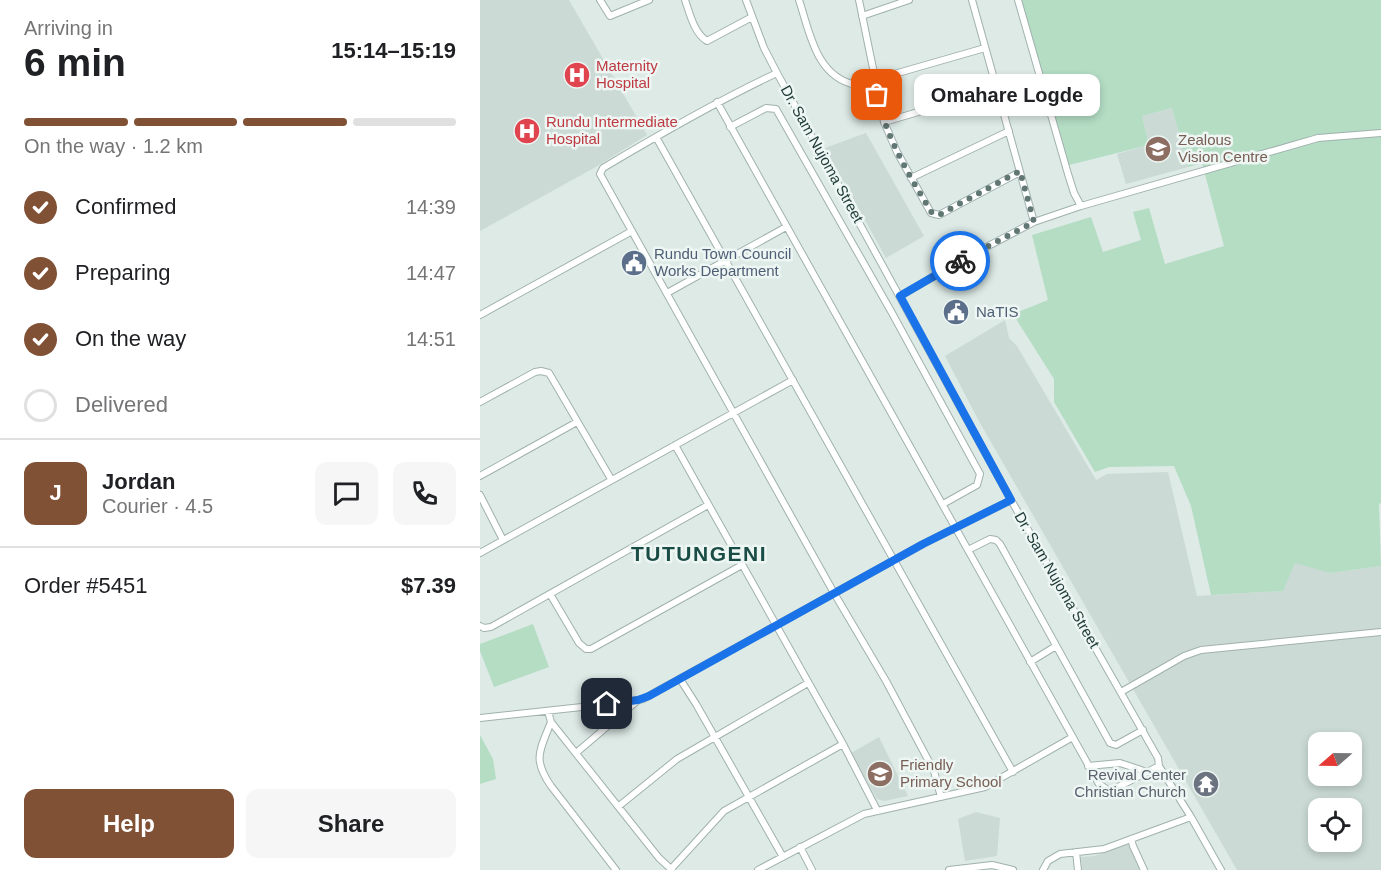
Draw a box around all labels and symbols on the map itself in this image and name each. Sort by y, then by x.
place label: Maternity Hospital [596,57,658,91]
hospital icon: Maternity Hospital [562,60,592,90]
pin [851,69,902,120]
callout: Omahare Logde [913,74,1099,116]
street label: Dr. Sam Nujoma Street [778,82,868,226]
place label: Rundu Intermediate Hospital [546,113,678,147]
hospital icon: Rundu Intermediate Hospital [512,116,542,146]
place label: Zealous Vision Centre [1178,131,1268,165]
school or university icon: Zealous Vision Centre [1143,134,1173,164]
courier [930,231,990,291]
place label: Rundu Town Council Works Department [654,245,791,279]
public building icon: Rundu Town Council Works Department [619,248,649,278]
public building icon: NaTIS [941,297,971,327]
place label: NaTIS [976,303,1019,320]
street label: Dr. Sam Nujoma Street [1012,509,1104,651]
district label: TUTUNGENI [631,542,767,565]
pin [581,678,632,729]
north arrow [1308,732,1362,786]
place label: Friendly Primary School [900,756,1002,790]
school or university icon: Friendly Primary School [865,759,895,789]
place label: Revival Center Christian Church [1074,766,1186,800]
temple icon: Revival Center Christian Church [1191,769,1221,799]

